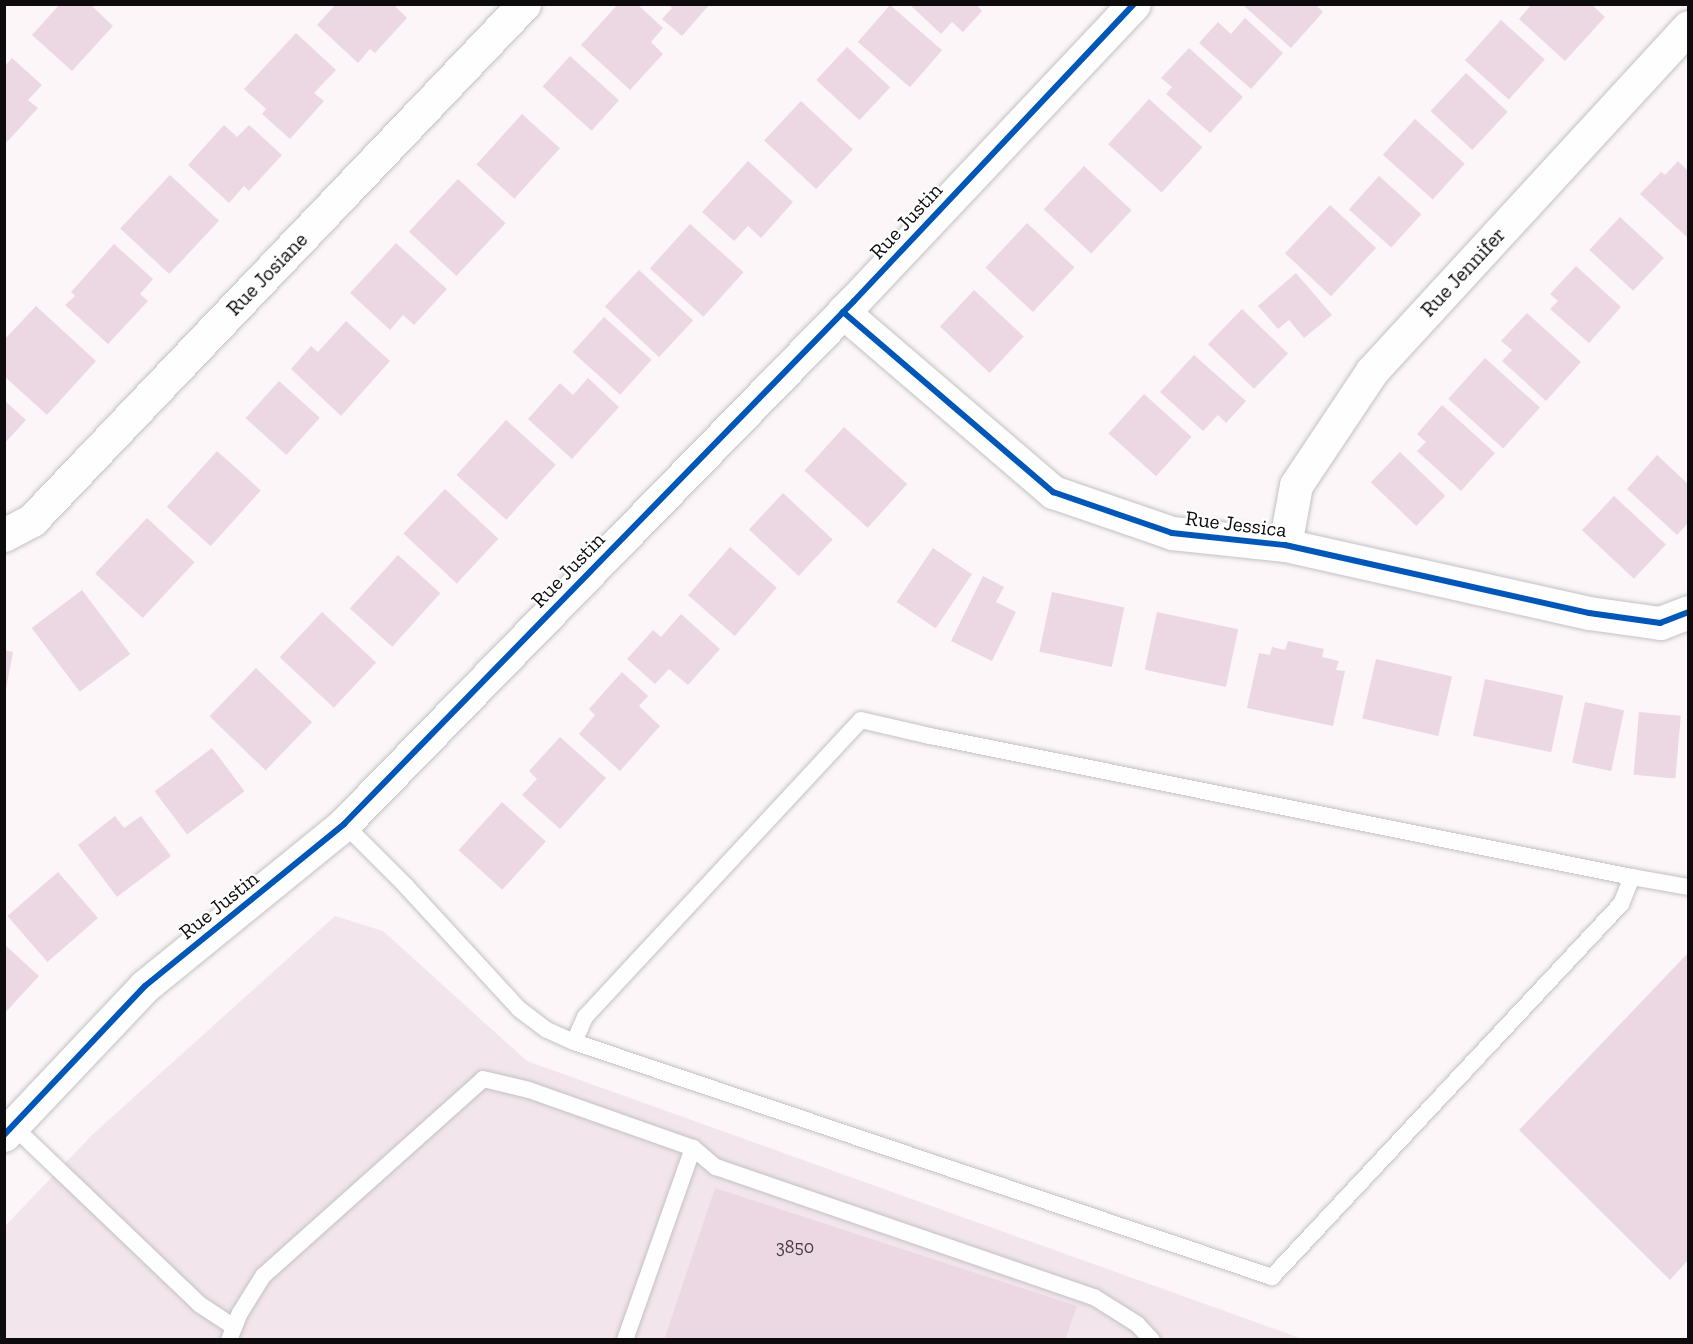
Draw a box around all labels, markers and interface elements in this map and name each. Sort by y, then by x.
street label: Rue Justin [864,178,948,264]
street label: Rue Jennifer [1415,222,1511,322]
street label: Rue Josiane [221,227,313,321]
street label: Rue Jessica [1184,505,1288,543]
street label: Rue Justin [526,527,610,613]
street label: Rue Justin [174,865,264,945]
house number: 3850 [776,1236,814,1258]

